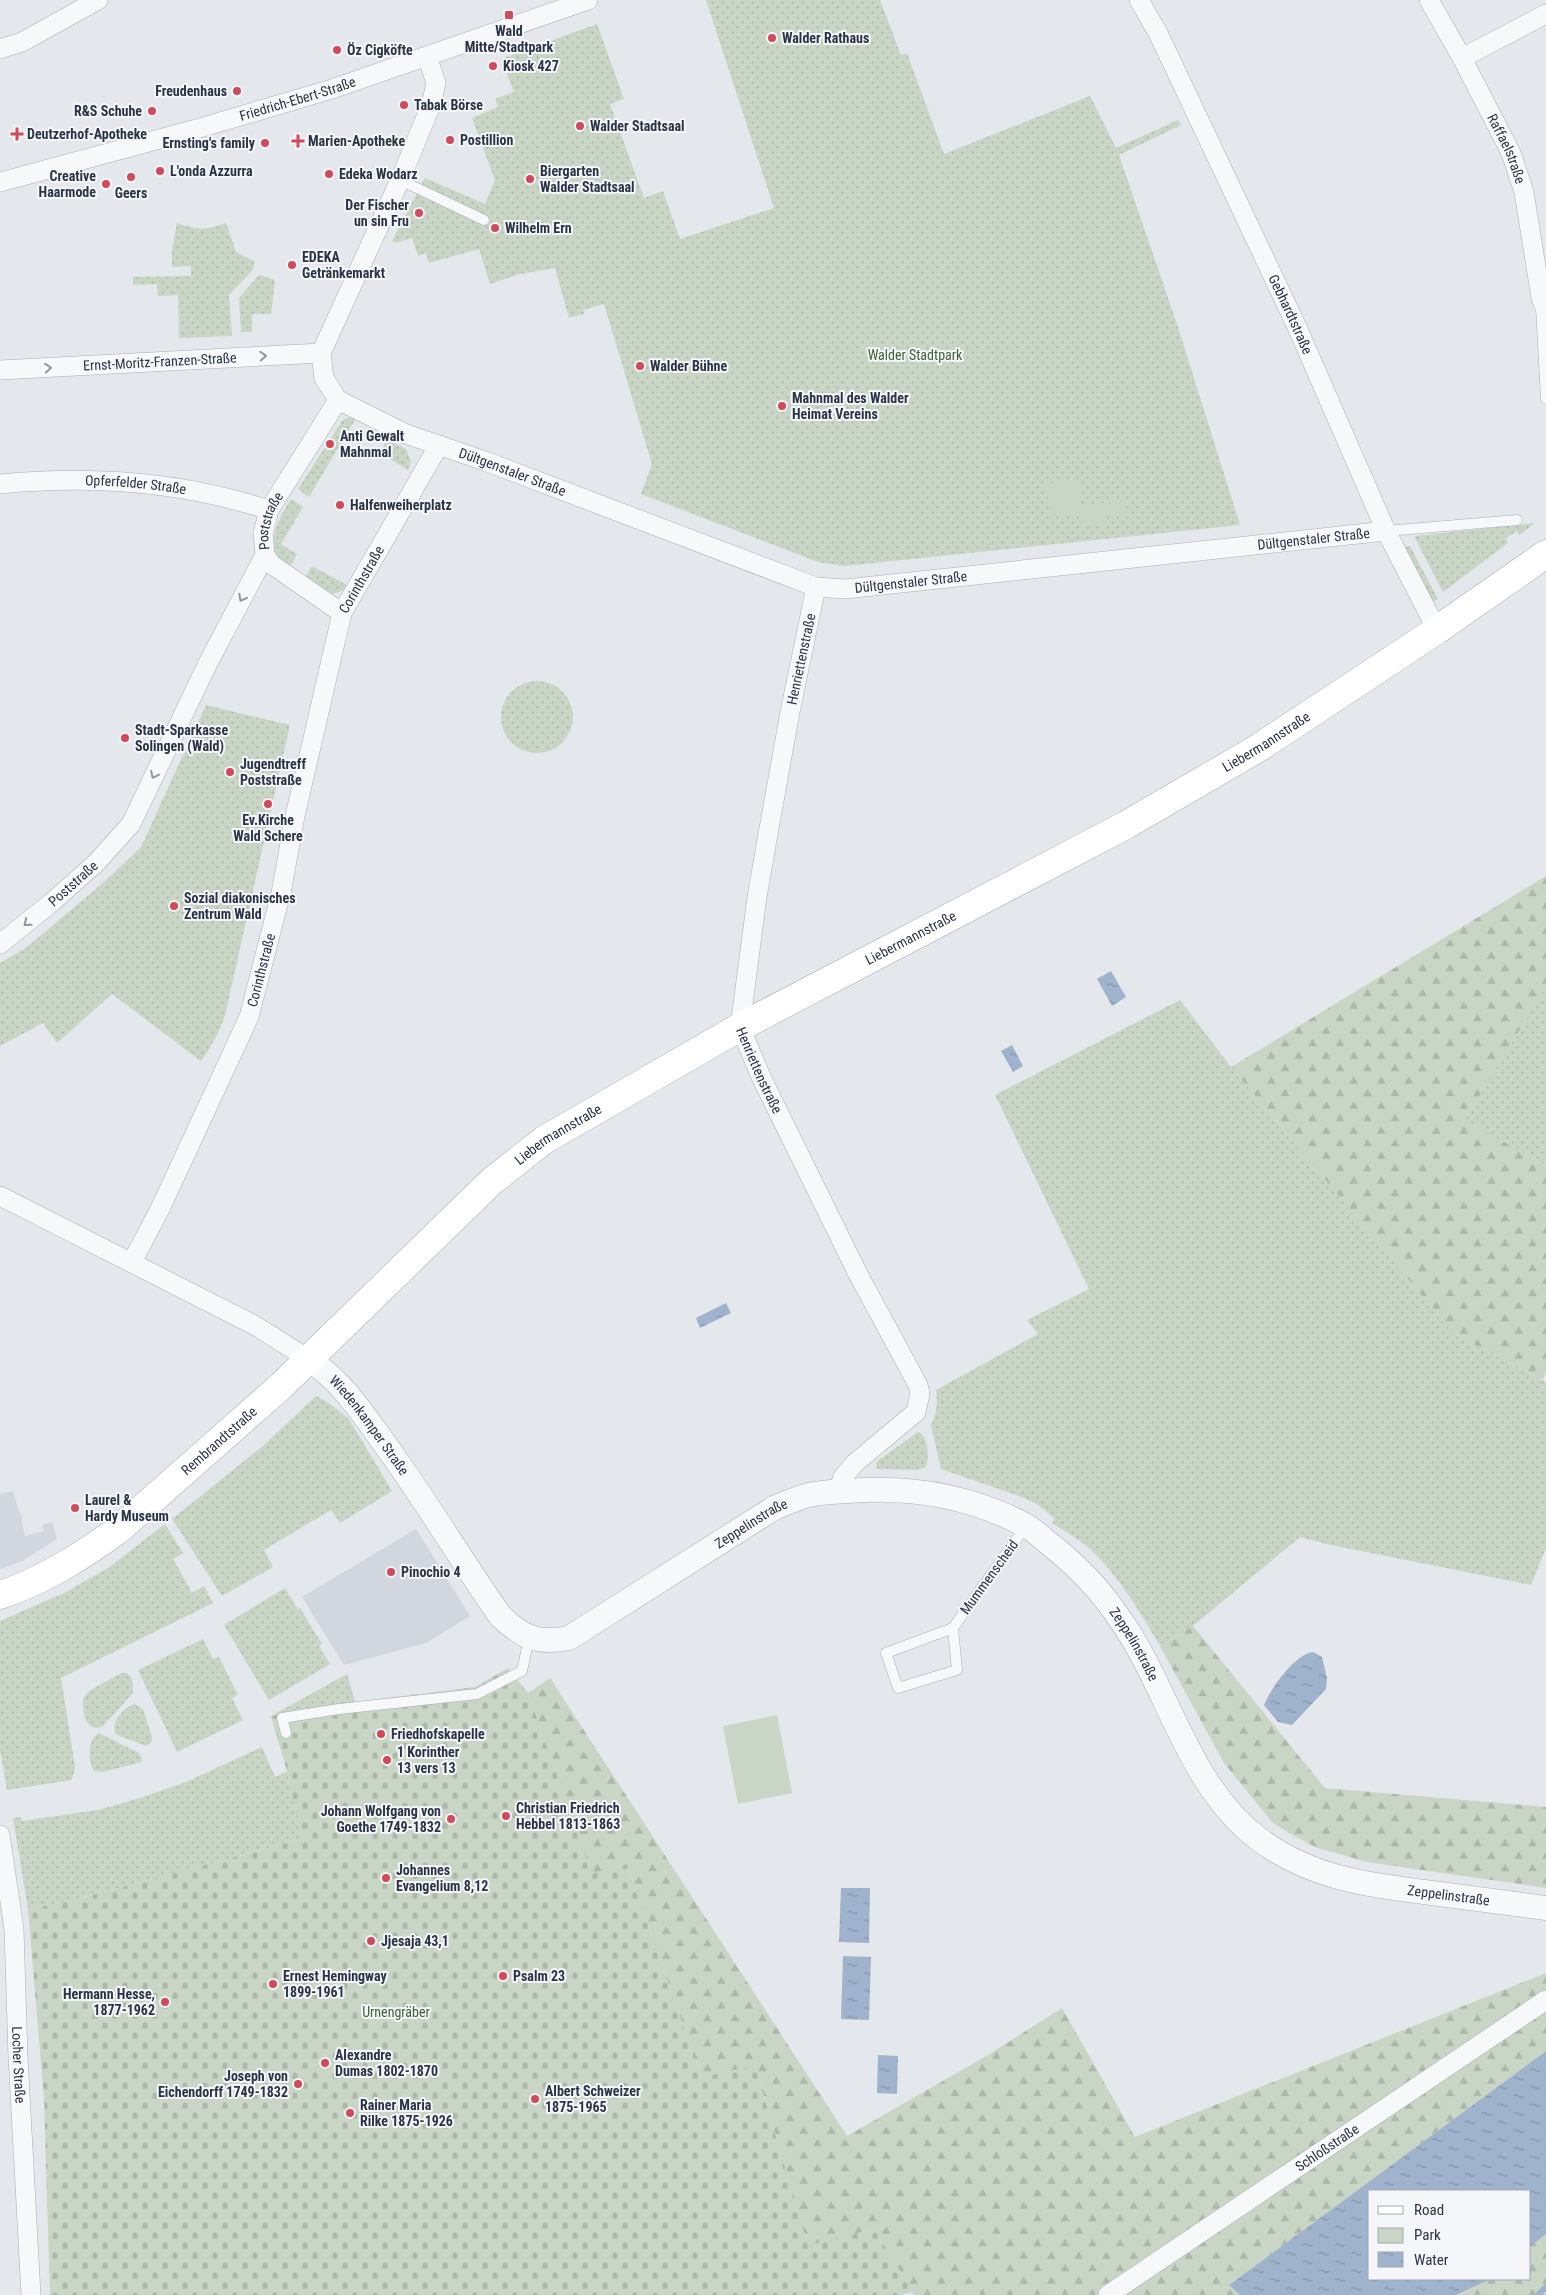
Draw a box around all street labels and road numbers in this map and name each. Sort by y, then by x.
street label: Friedrich-Ebert-Straße [238,73,358,124]
street label: Raffaelstraße [1484,111,1529,186]
street label: Gebhardtstraße [1265,272,1316,357]
street label: Ernst-Moritz-Franzen-Straße [83,349,237,374]
street label: Dültgenstaler Straße [457,445,569,499]
street label: Opferfelder Straße [85,472,188,497]
street label: Poststraße [255,489,286,551]
street label: Dültgenstaler Straße [1257,525,1371,553]
street label: Corinthstraße [336,542,387,616]
street label: Dültgenstaler Straße [854,568,968,596]
street label: Henriettenstraße [784,612,819,706]
street label: Liebermannstraße [1220,708,1313,775]
street label: Poststraße [45,857,101,909]
street label: Liebermannstraße [863,907,959,968]
street label: Corinthstraße [244,931,278,1009]
street label: Henriettenstraße [733,1025,786,1116]
street label: Liebermannstraße [511,1100,605,1168]
street label: Wiedenkamper Straße [326,1372,413,1479]
street label: Rembrandtstraße [178,1403,260,1478]
street label: Zeppelinstraße [712,1495,790,1551]
street label: Mummenscheid [957,1537,1021,1617]
street label: Zeppelinstraße [1106,1604,1162,1684]
street label: Zeppelinstraße [1406,1882,1491,1909]
street label: Locher Straße [9,2026,29,2104]
street label: Schloßstraße [1292,2120,1362,2175]

